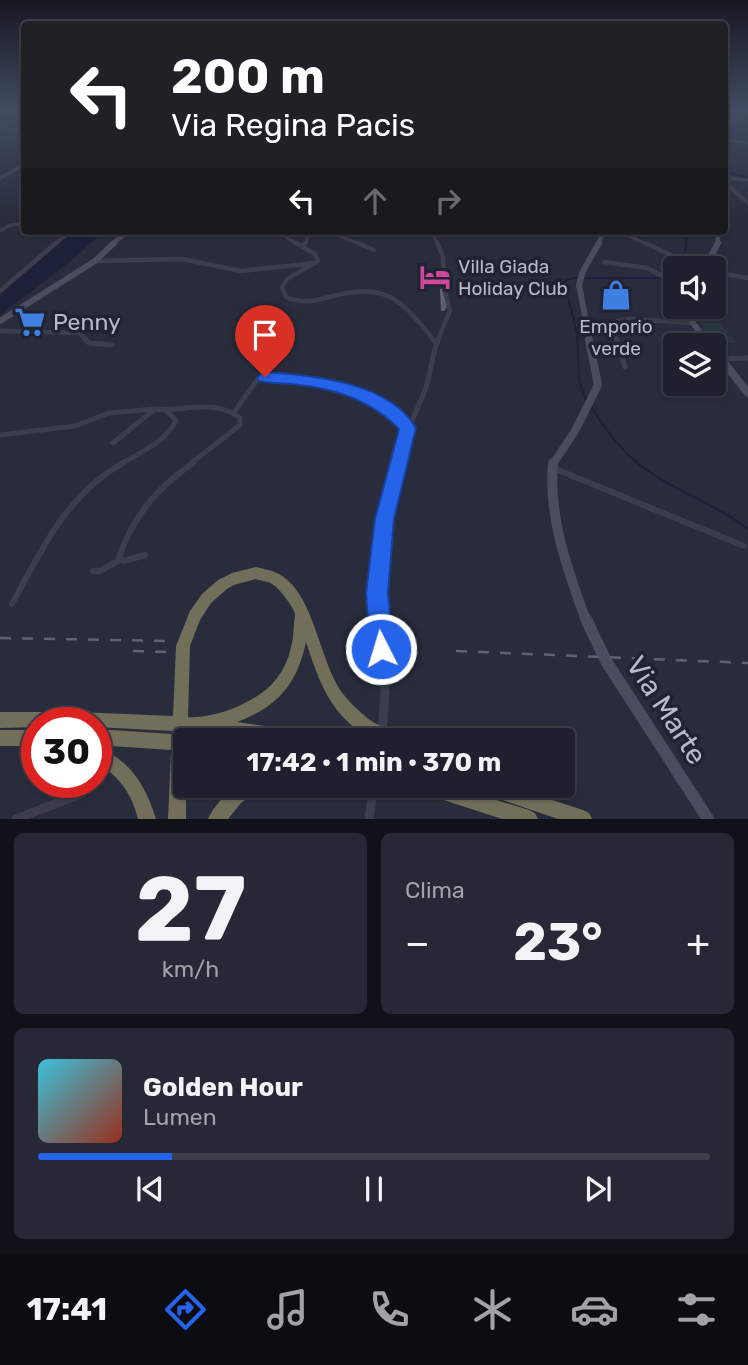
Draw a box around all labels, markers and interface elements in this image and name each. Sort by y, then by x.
text: 200 m [171,47,325,105]
icon: left [56,49,147,140]
text: Via Regina Pacis [171,106,415,144]
icon: left [283,182,321,220]
icon: ahead [356,182,394,220]
icon: right [429,182,467,220]
place label: Villa Giada Holiday Club [458,255,568,300]
map controls [663,256,726,396]
button: sound [663,256,726,319]
hotel icon: Villa Giada Holiday Club [418,260,452,294]
shop icon: Emporio verde [599,278,633,312]
supermarket icon: Penny [13,305,47,339]
pin [235,305,295,377]
place label: Penny [53,308,121,336]
place label: Emporio verde [579,315,653,360]
icon: arrive [246,316,284,354]
button: layers [663,333,726,396]
position arrow [344,612,418,686]
street label: Via Marte [619,650,714,771]
speed limit sign: 30 [21,707,112,798]
text: 17:42 · 1 min · 370 m [247,747,501,778]
text: 27 [135,855,246,963]
text: Clima [405,876,465,904]
text: 23° [513,911,603,973]
text: − [405,920,430,966]
text: + [686,920,710,966]
text: km/h [162,955,219,983]
text: Golden Hour [143,1072,303,1103]
text: Lumen [143,1103,217,1131]
icon: previous [131,1170,169,1208]
icon: pause [355,1170,393,1208]
icon: next [579,1170,617,1208]
icon: directions [161,1285,210,1334]
icon: music [263,1285,312,1334]
icon: phone [365,1285,414,1334]
icon: climate [468,1285,517,1334]
icon: car [570,1285,619,1334]
icon: filters [672,1285,721,1334]
text: 17:41 [27,1290,107,1328]

